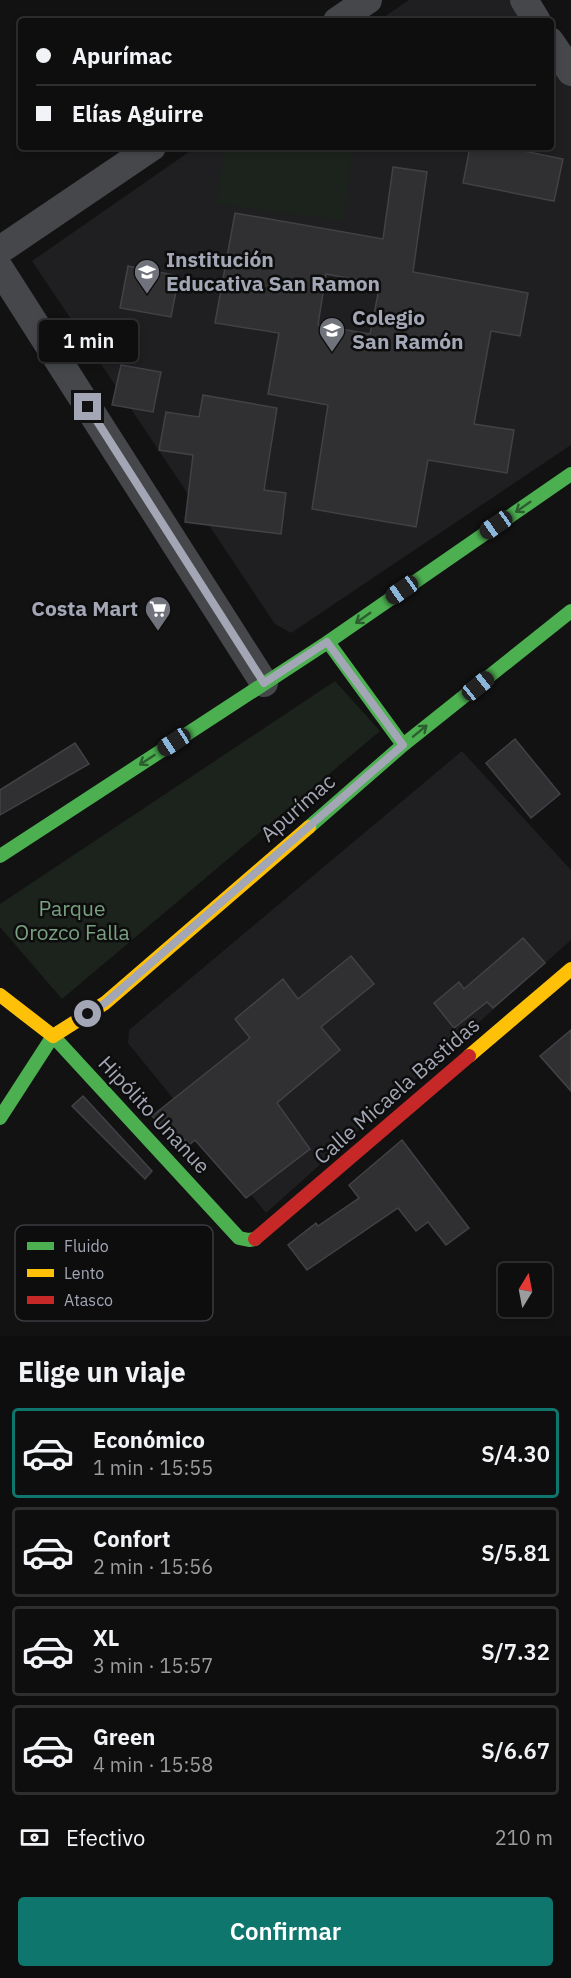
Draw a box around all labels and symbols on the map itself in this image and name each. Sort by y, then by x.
place label: Institución Educativa San Ramon [166,245,380,297]
school or university icon: Institución Educativa San Ramon [132,257,162,295]
place label: Colegio San Ramón [352,303,464,355]
school or university icon: Colegio San Ramón [317,315,347,353]
callout: 1 min [38,320,138,362]
route end [74,393,101,420]
one-way arrow [515,501,532,513]
car [476,507,516,543]
car [382,572,422,608]
place label: Costa Mart [31,594,138,622]
supermarket icon: Costa Mart [143,594,173,632]
one-way arrow [355,612,371,624]
car [458,668,498,704]
car [154,725,194,759]
one-way arrow [412,725,428,738]
one-way arrow [139,754,156,766]
street label: Apurímac [254,767,341,848]
park label: Parque Orozco Falla [14,894,130,946]
route start [74,1000,101,1027]
street label: Calle Micaela Bastidas [308,1011,485,1170]
street label: Hipólito Unanue [93,1049,217,1179]
legend [15,1225,213,1321]
text: Fluido [64,1236,109,1256]
text: Lento [64,1263,104,1283]
north arrow [498,1263,552,1317]
text: Atasco [64,1290,113,1310]

